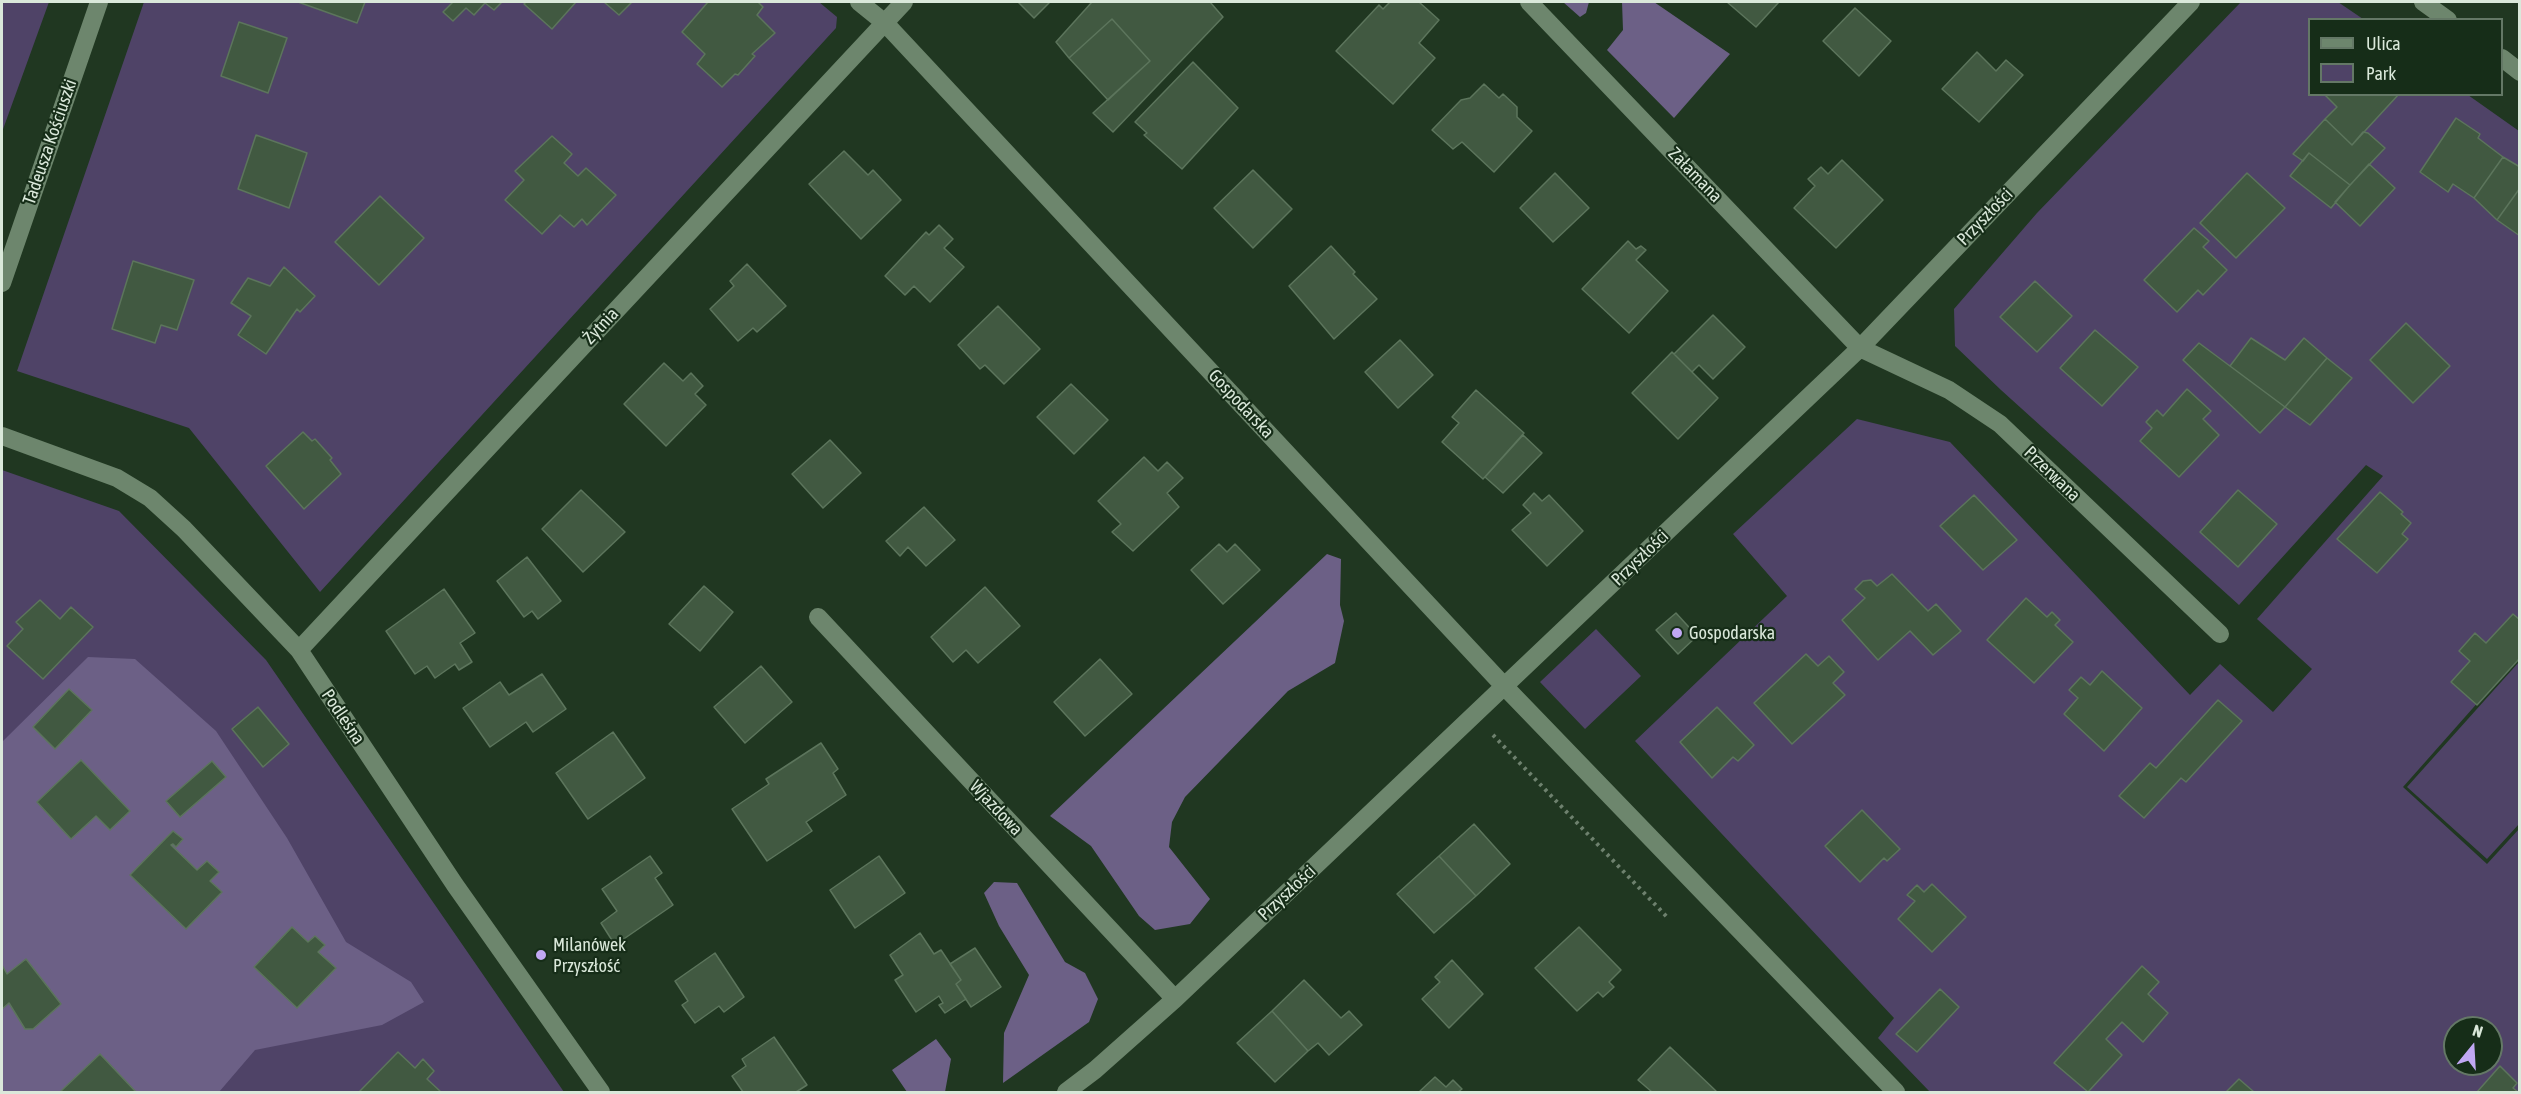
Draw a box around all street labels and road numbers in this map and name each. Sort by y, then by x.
street label: Tadeusza Kościuszki [18,76,82,208]
street label: Załamana [1664,143,1726,207]
street label: Przyszłości [1953,184,2017,250]
street label: Żytnia [579,303,623,349]
street label: Gospodarska [1204,365,1278,443]
street label: Przerwana [2019,442,2085,506]
street label: Przyszłości [1607,526,1673,590]
street label: Podleśna [317,685,369,749]
street label: Wjazdowa [965,776,1027,840]
street label: Przyszłości [1254,861,1320,925]

